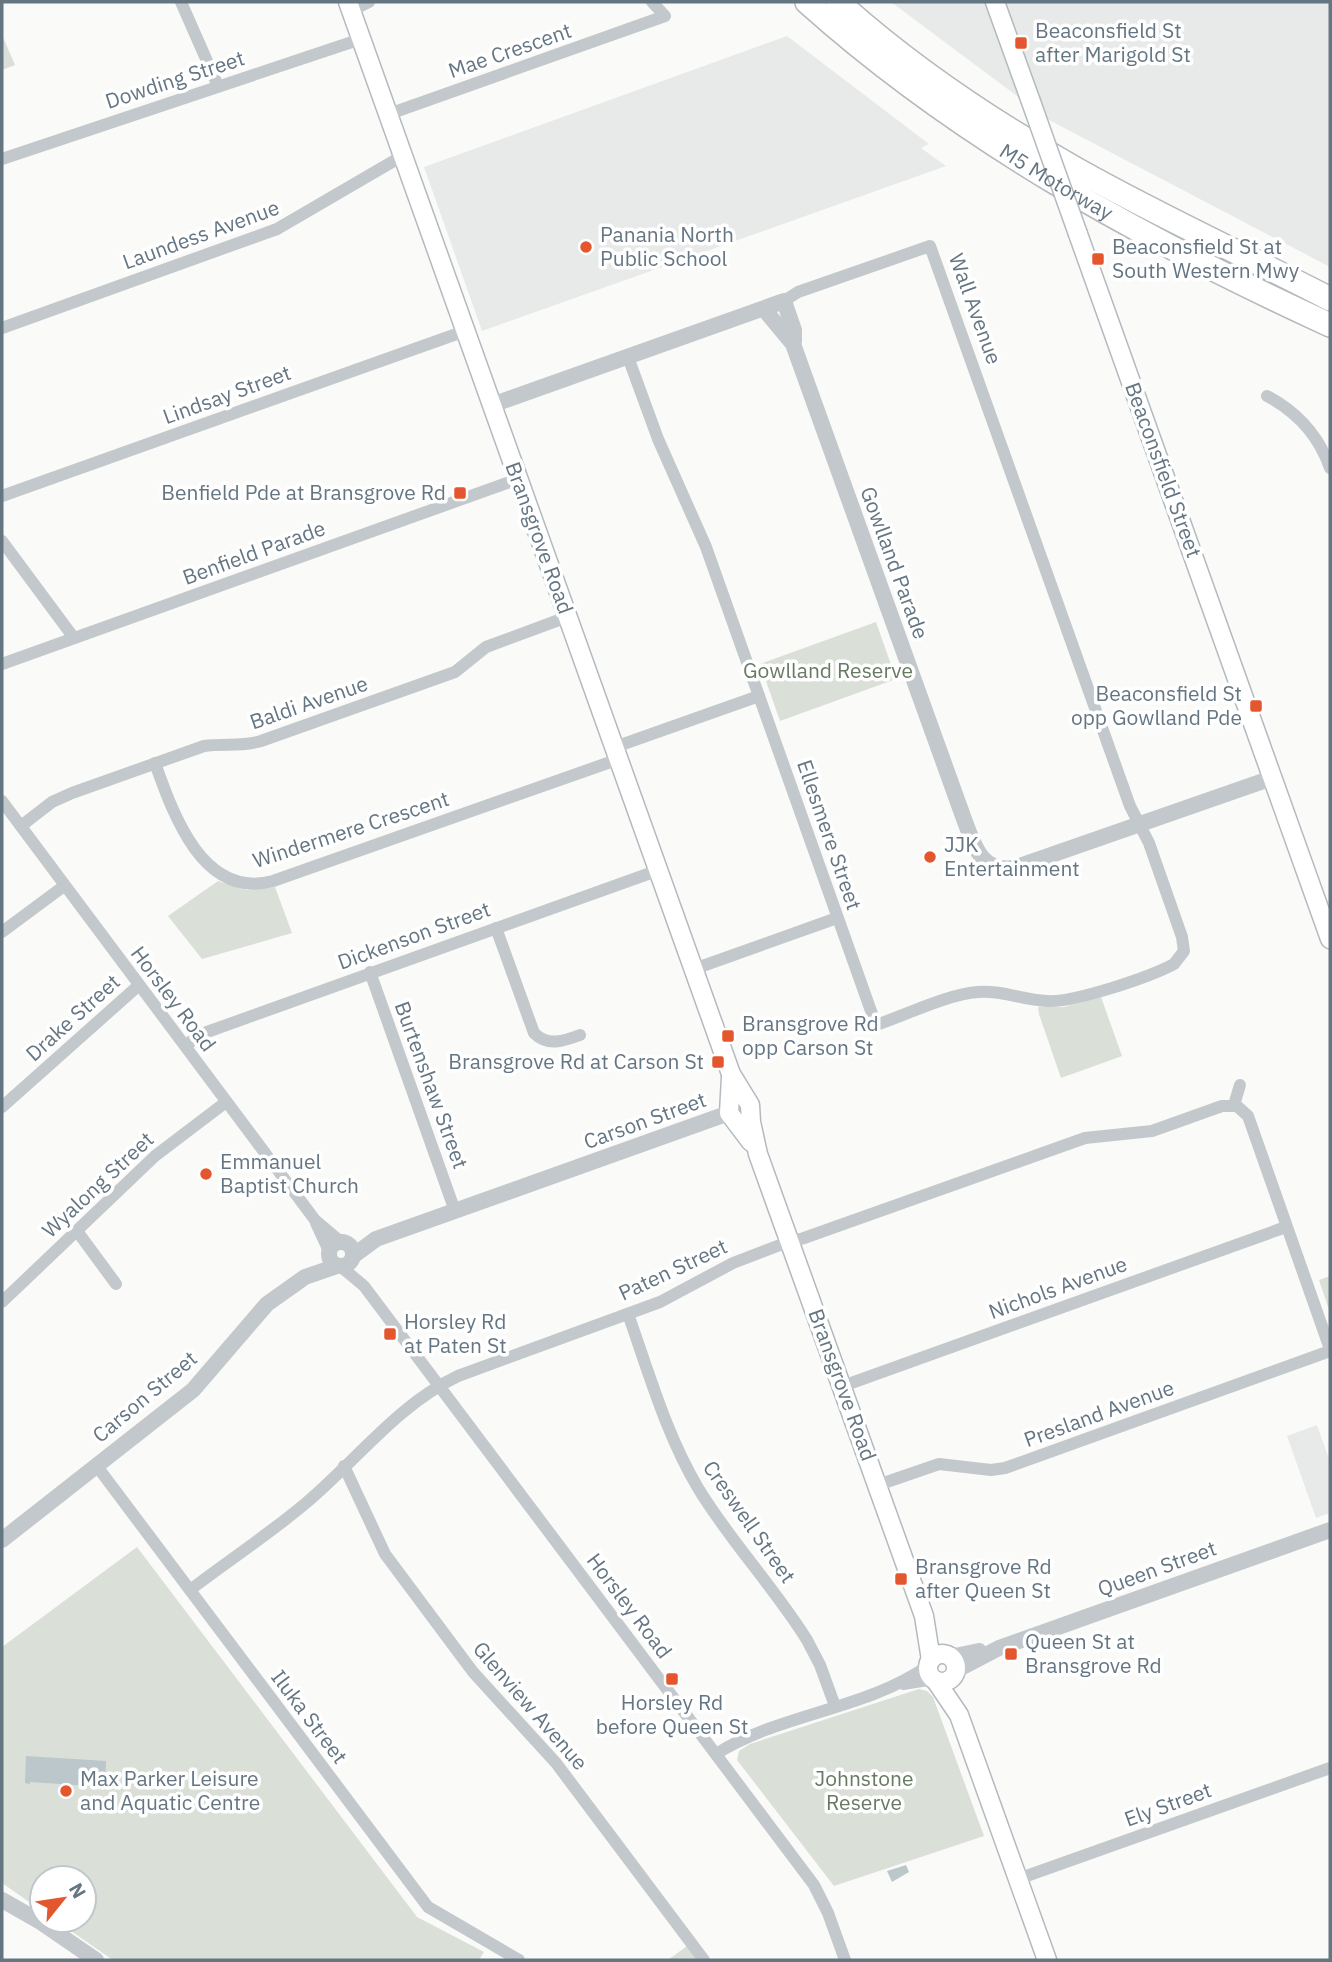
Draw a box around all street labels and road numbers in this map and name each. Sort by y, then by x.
street label: Mae Crescent [444,16,575,84]
street label: Dowding Street [102,43,248,115]
street label: M5 Motorway [994,136,1119,226]
street label: Laundess Avenue [118,193,283,275]
street label: Wall Avenue [943,249,1009,368]
street label: Lindsay Street [159,358,295,430]
street label: Beaconsfield Street [1119,378,1209,561]
street label: Bransgrove Road [499,458,580,617]
street label: Gowlland Parade [854,483,936,643]
street label: Benfield Parade [179,513,329,591]
street label: Baldi Avenue [246,669,371,735]
street label: Ellesmere Street [791,756,869,913]
street label: Windermere Crescent [249,784,452,874]
street label: Dickenson Street [333,894,494,976]
street label: Horsley Road [125,940,223,1057]
street label: Drake Street [19,967,125,1067]
street label: Burtenshaw Street [389,997,475,1172]
street label: Carson Street [580,1085,710,1155]
street label: Wyalong Street [35,1125,159,1243]
street label: Paten Street [614,1232,732,1307]
street label: Nichols Avenue [985,1249,1131,1325]
street label: Bransgrove Road [802,1305,883,1464]
street label: Carson Street [86,1344,203,1448]
street label: Presland Avenue [1020,1373,1178,1453]
street label: Creswell Street [697,1455,802,1588]
street label: Queen Street [1093,1534,1220,1602]
street label: Horsley Road [581,1547,679,1664]
street label: Glenview Avenue [467,1635,594,1776]
street label: Iluka Street [265,1664,354,1769]
street label: Ely Street [1120,1775,1215,1833]

